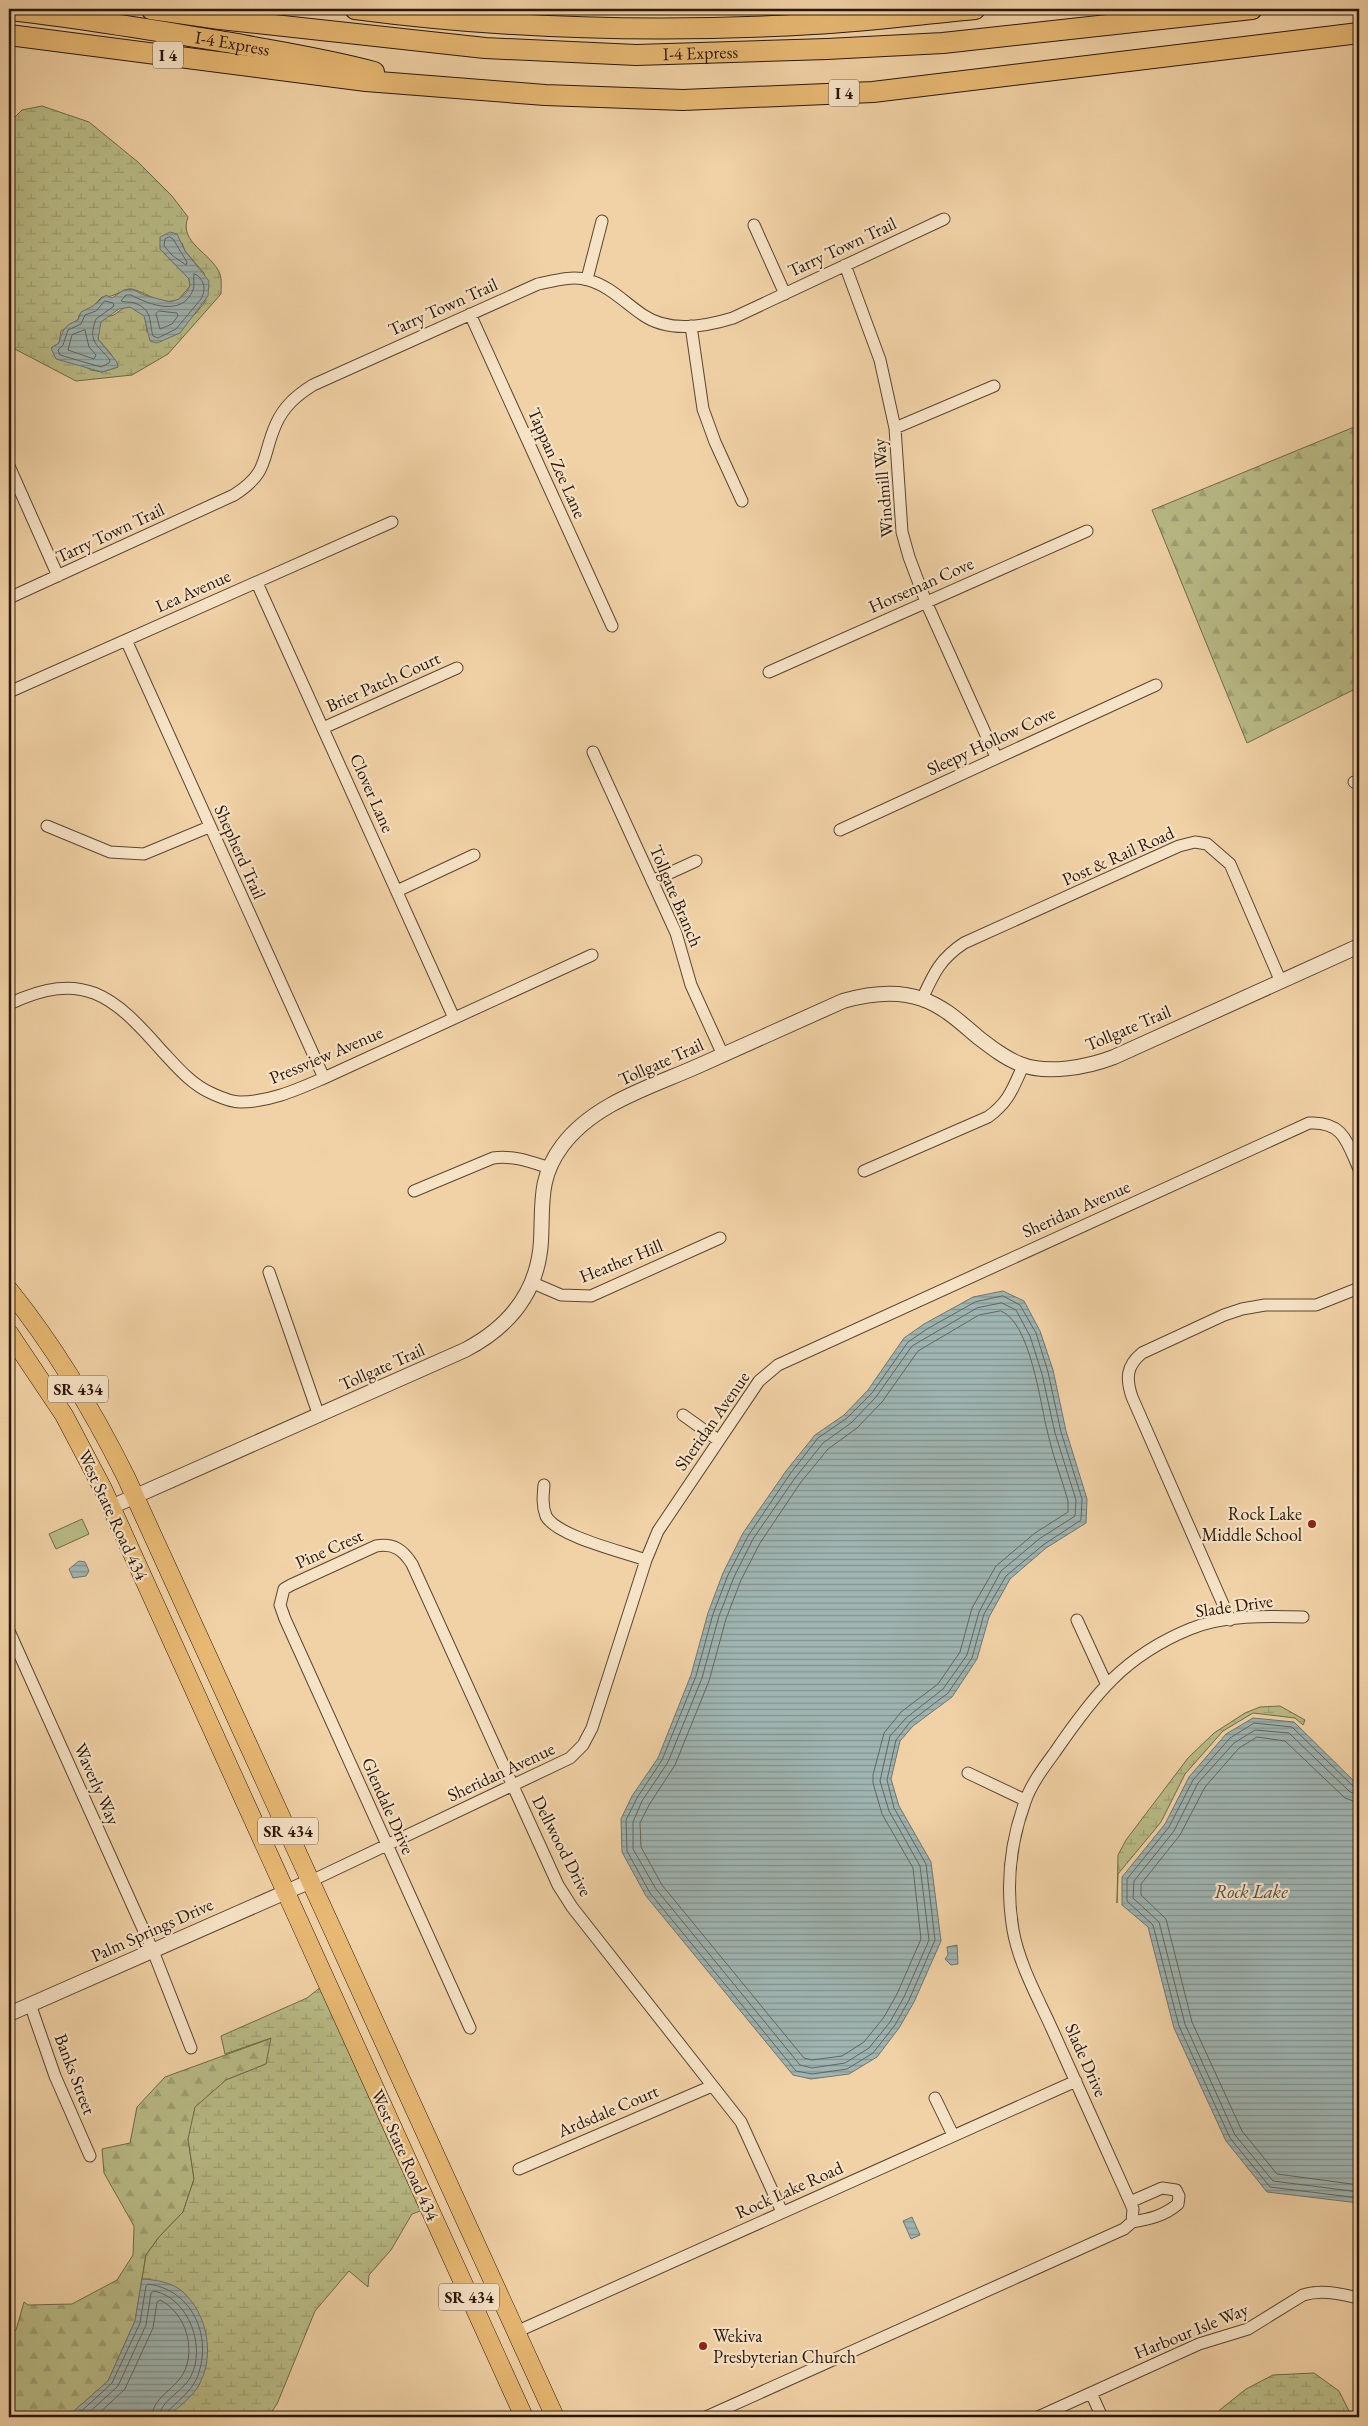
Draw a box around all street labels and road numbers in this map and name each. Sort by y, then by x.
street label: I-4 Express [193,25,272,61]
street label: I-4 Express [663,40,739,65]
road number: I 4 [153,42,183,68]
road number: I 4 [829,80,859,106]
street label: Tarry Town Trail [784,211,900,282]
street label: Tarry Town Trail [385,272,501,341]
street label: Tappan Zee Lane [523,404,592,522]
street label: Windmill Way [867,437,898,539]
street label: Tarry Town Trail [52,497,168,568]
street label: Horseman Cove [865,551,977,618]
street label: Lea Avenue [152,564,234,617]
street label: Brier Patch Court [322,646,444,717]
street label: Sleepy Hollow Cove [923,701,1059,780]
street label: Clover Lane [345,750,400,836]
street label: Shepherd Trail [209,801,271,903]
street label: Post & Rail Road [1058,820,1178,891]
street label: Tollgate Branch [645,841,708,950]
street label: Tollgate Trail [1081,999,1174,1056]
street label: Pressview Avenue [265,1020,386,1089]
street label: Tollgate Trail [615,1033,707,1091]
street label: Sheridan Avenue [1018,1174,1134,1243]
street label: Heather Hill [576,1233,666,1288]
street label: Tollgate Trail [336,1338,428,1396]
street label: Sheridan Avenue [669,1367,754,1475]
road number: SR 434 [48,1376,108,1402]
street label: West State Road 434 [73,1446,154,1584]
street label: Pine Crest [291,1523,367,1574]
street label: Slade Drive [1194,1589,1274,1622]
street label: Sheridan Avenue [443,1737,558,1807]
street label: Waverly Way [69,1739,126,1828]
street label: Glendale Drive [357,1754,420,1858]
street label: Dellwood Drive [527,1792,598,1900]
road number: SR 434 [258,1818,318,1844]
street label: Palm Springs Drive [87,1892,217,1967]
street label: Slade Drive [1060,2019,1113,2100]
street label: Banks Street [50,2030,101,2118]
street label: Ardsdale Court [553,2079,662,2143]
street label: West State Road 434 [366,2086,445,2224]
street label: Rock Lake Road [731,2155,847,2224]
road number: SR 434 [439,2284,499,2310]
street label: Harbour Isle Way [1130,2297,1252,2364]

